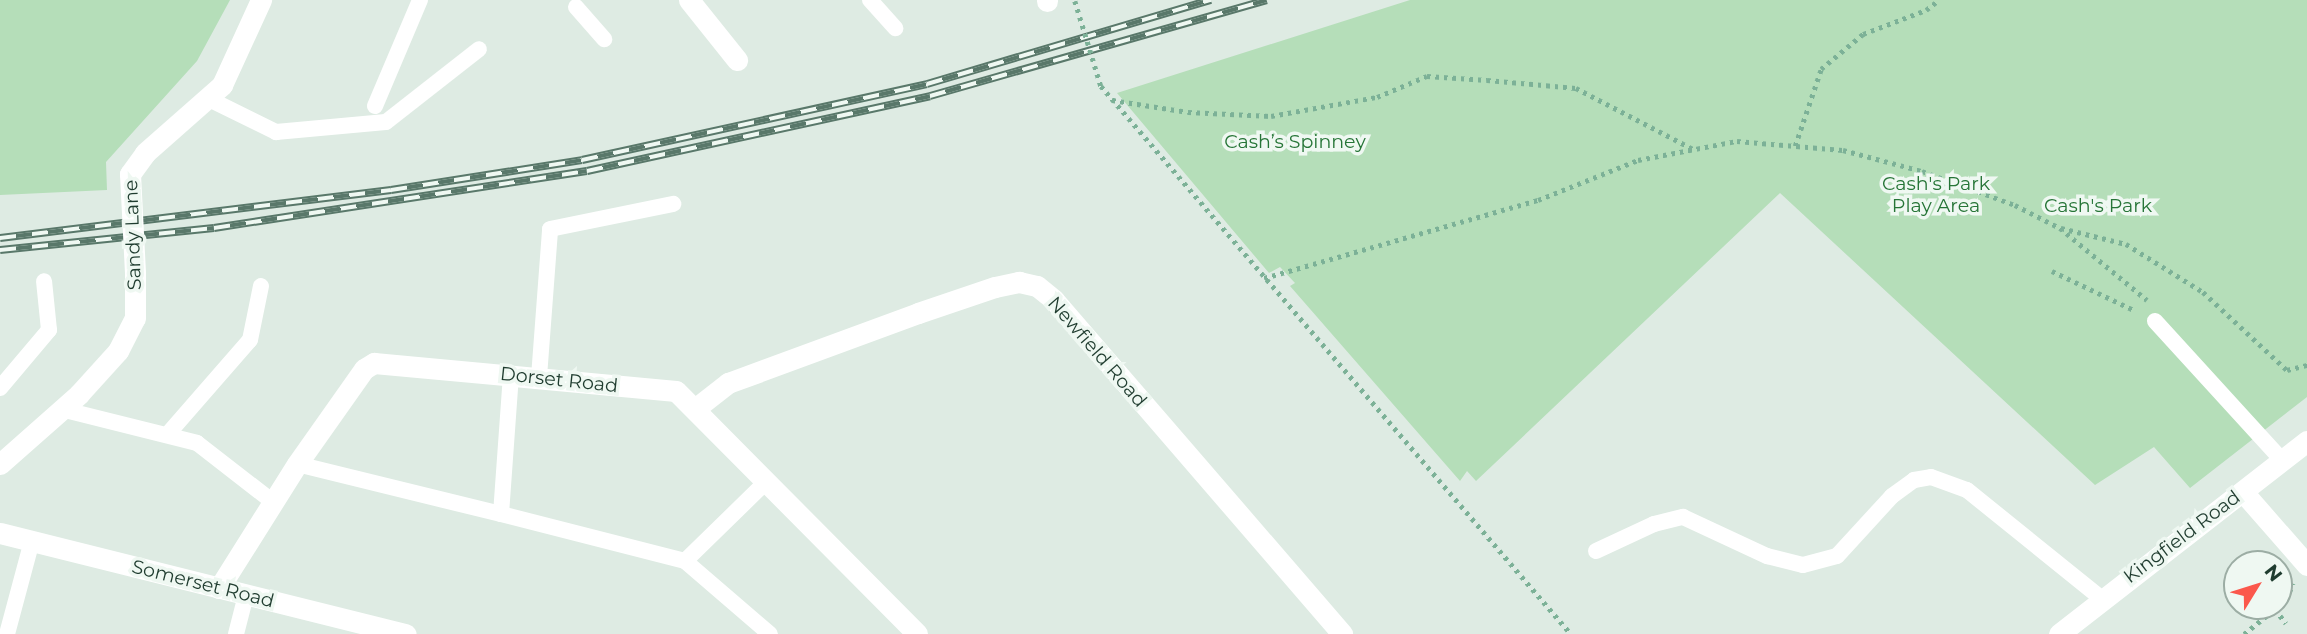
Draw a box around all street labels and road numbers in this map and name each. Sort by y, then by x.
street label: Sandy Lane [120,179,146,291]
street label: Newfield Road [1043,292,1151,412]
street label: Dorset Road [499,362,619,398]
street label: Kingfield Road [2119,486,2245,588]
street label: Somerset Road [129,555,277,613]

